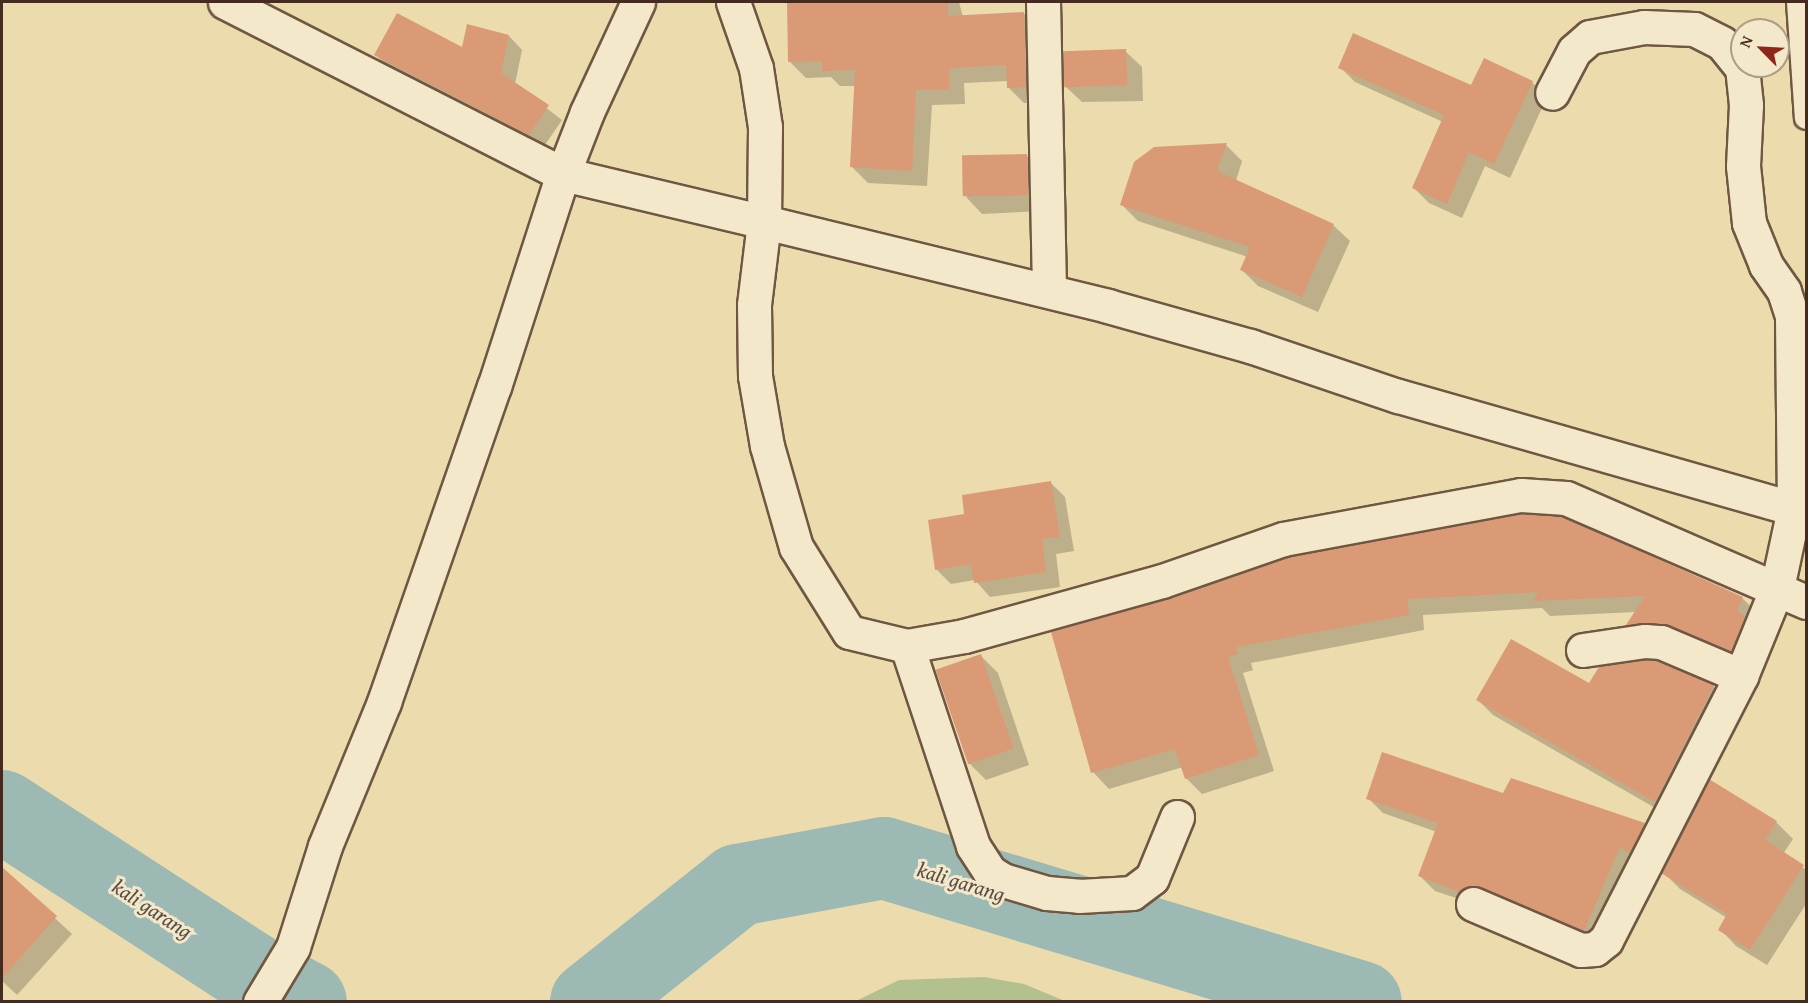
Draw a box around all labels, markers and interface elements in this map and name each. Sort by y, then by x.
north arrow [1730,18,1790,78]
text: N [1732,32,1759,51]
water label: kali garang [914,857,1008,907]
water label: kali garang [107,874,197,944]

